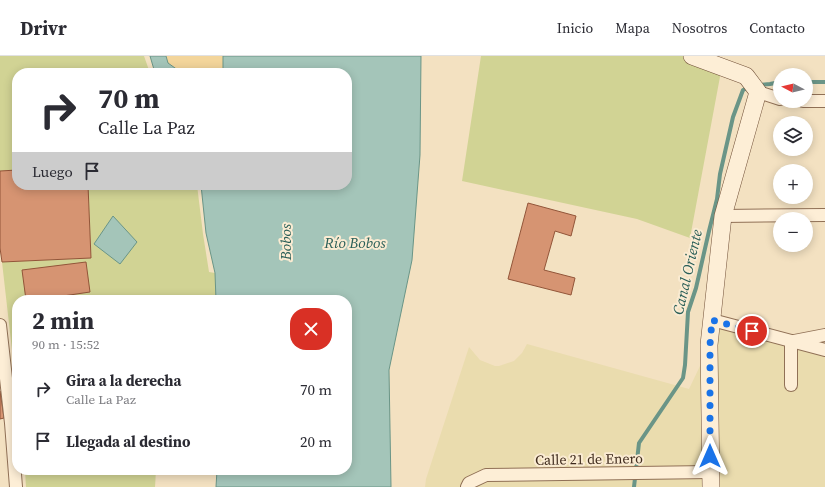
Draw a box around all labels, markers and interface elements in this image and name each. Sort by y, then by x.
text: Drivr [20,15,67,41]
text: Inicio [557,18,593,38]
text: Mapa [615,18,650,38]
text: Nosotros [672,18,727,38]
text: Contacto [749,18,805,38]
north arrow [773,68,813,108]
map controls [773,68,813,252]
text: 70 m [98,79,160,117]
icon: right [32,84,84,136]
text: Calle La Paz [98,115,195,140]
button: layers [773,116,813,156]
icon: arrive [81,160,103,182]
text: Luego [32,161,73,182]
button: + [773,164,813,204]
button: − [773,212,813,252]
water label: Bobos [275,223,296,261]
water label: Canal Oriente [667,227,707,317]
water label: Río Bobos [323,232,386,253]
text: 2 min [32,304,94,337]
button: close [290,308,332,350]
pin [735,314,769,348]
icon: arrive [741,320,763,342]
text: 90 m · 15:52 [32,336,100,353]
text: Gira a la derecha [66,370,181,391]
icon: right [32,378,54,400]
text: 70 m [300,379,332,400]
text: Calle La Paz [66,391,136,408]
icon: arrive [32,430,54,452]
text: Llegada al destino [66,431,191,452]
text: 20 m [300,431,332,452]
position arrow [689,435,731,477]
street label: Calle 21 de Enero [535,448,643,470]

